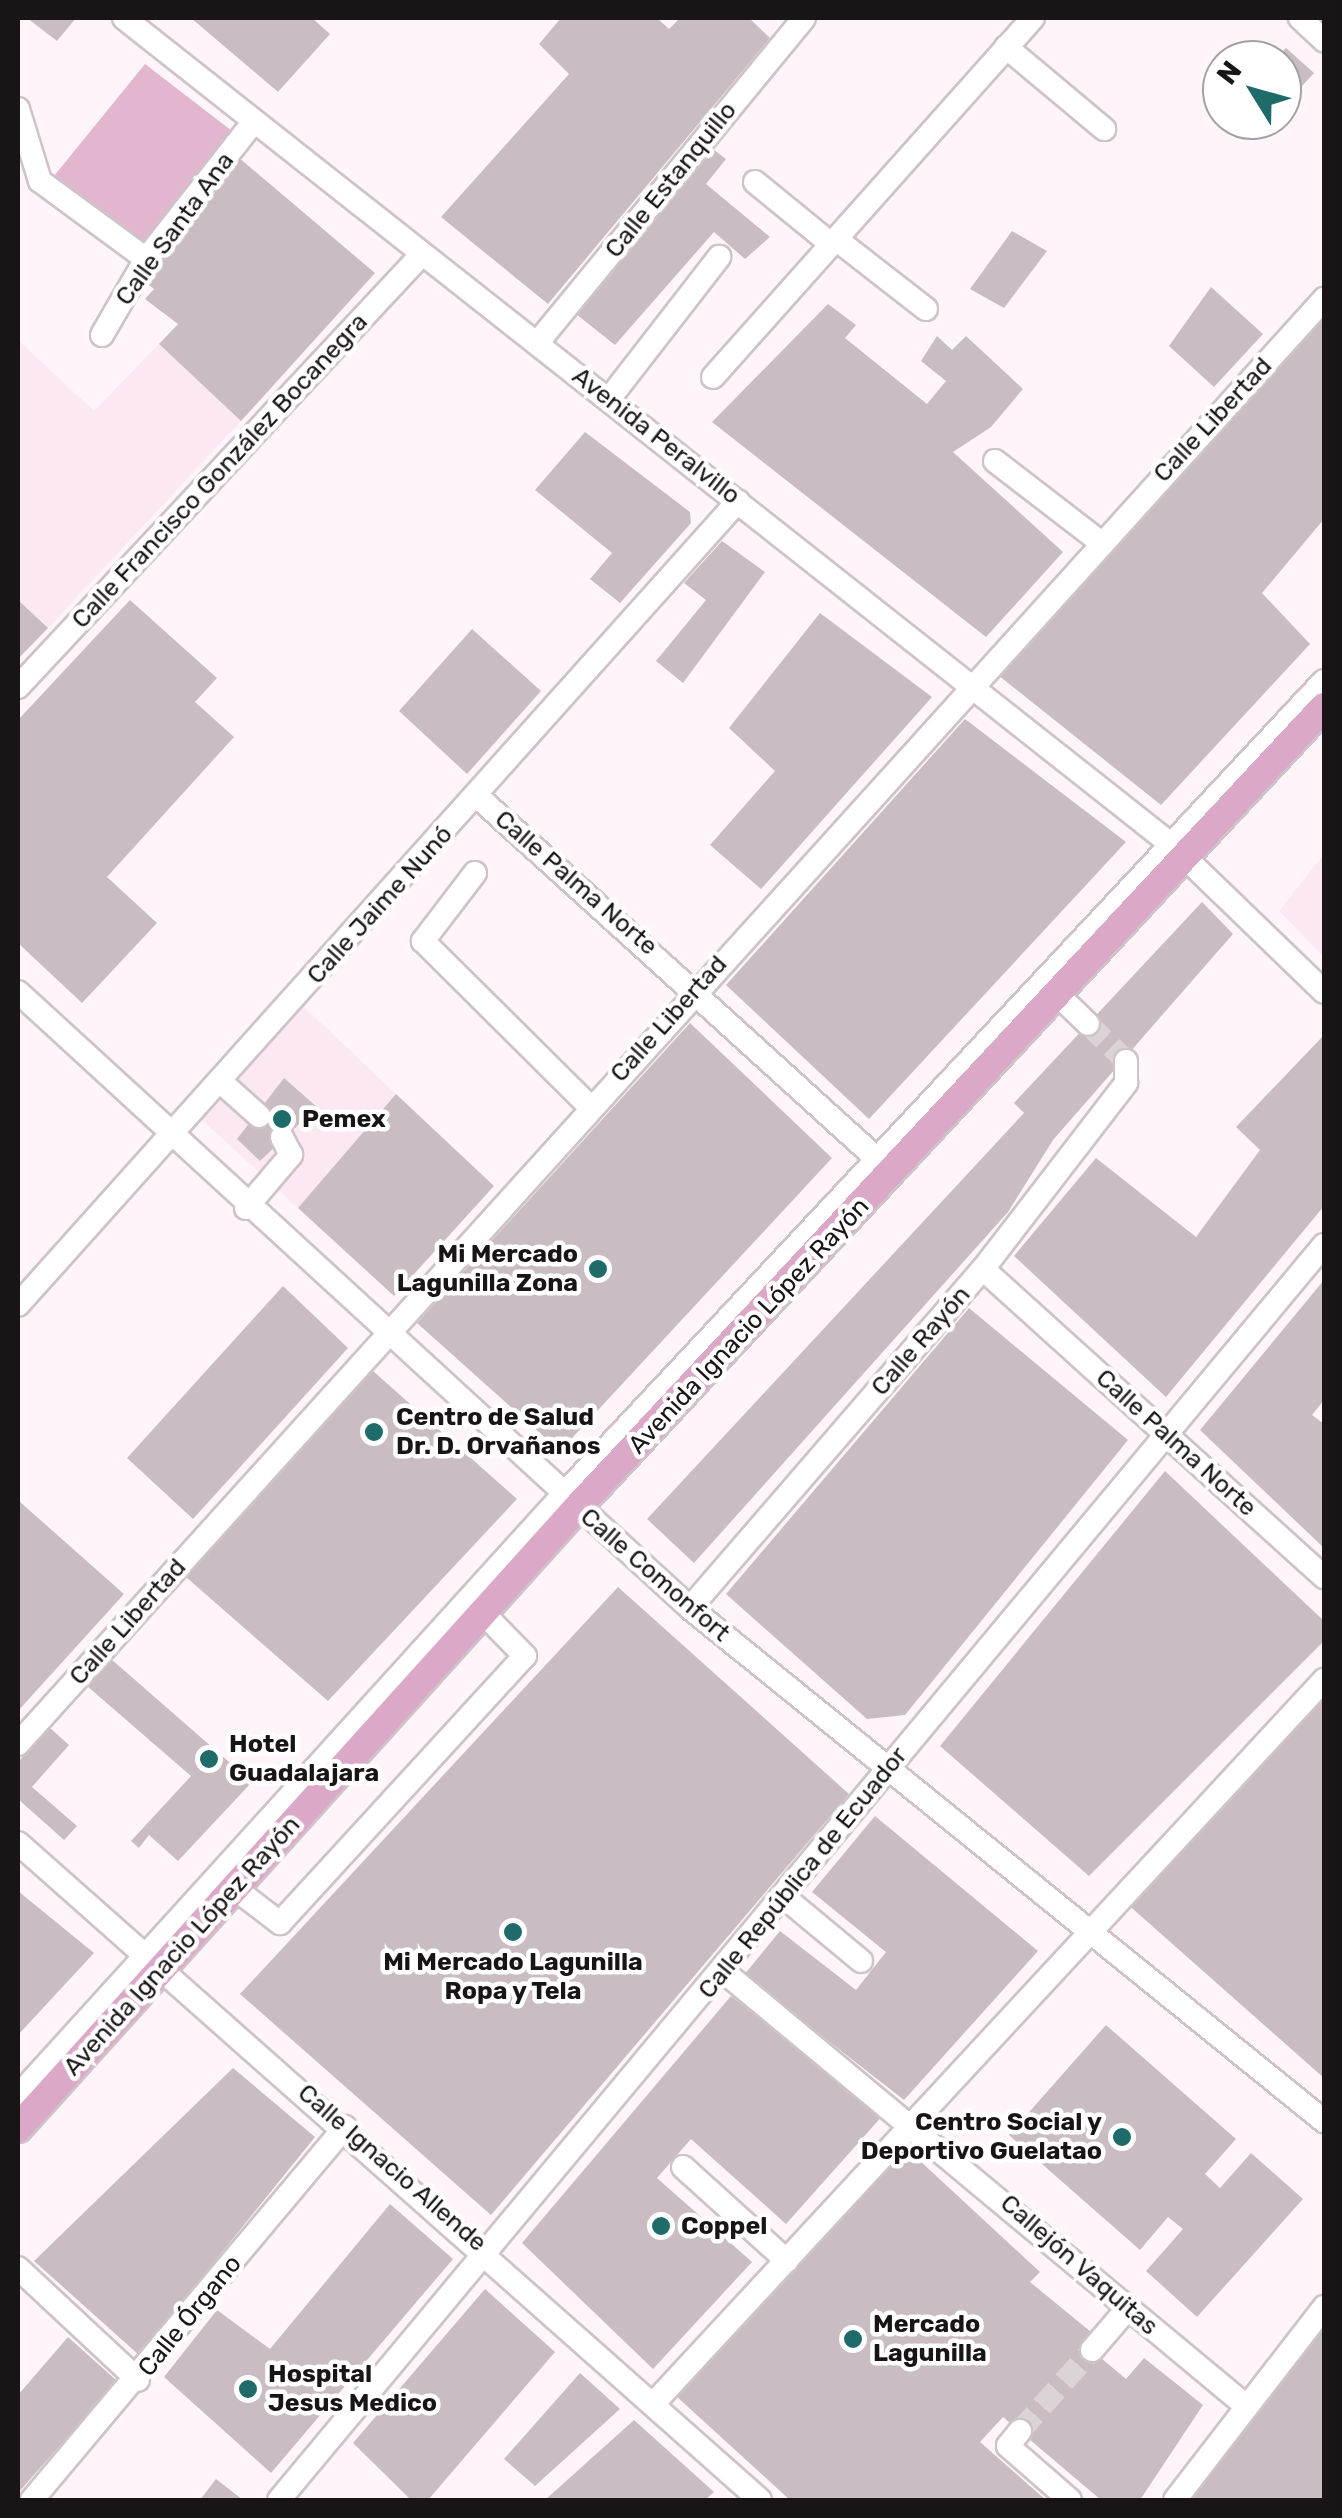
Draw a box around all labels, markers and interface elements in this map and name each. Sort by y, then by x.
north arrow [1202,40,1302,140]
text: N [1210,55,1248,91]
street label: Calle Estanquillo [599,96,743,264]
street label: Calle Santa Ana [109,146,241,312]
street label: Calle Francisco González Bocanegra [66,307,374,635]
street label: Calle Libertad [1148,351,1278,489]
street label: Avenida Peralvillo [566,361,746,511]
street label: Calle Palma Norte [489,804,663,962]
street label: Calle Jaime Nunó [301,820,459,990]
street label: Calle Libertad [604,950,734,1088]
place label: Pemex [302,1104,386,1134]
marker: Pemex [271,1108,293,1130]
street label: Avenida Ignacio López Rayón [622,1192,876,1460]
place label: Mi Mercado Lagunilla Zona [397,1240,578,1299]
marker: Mi Mercado Lagunilla Zona [587,1258,609,1280]
street label: Calle Rayón [865,1280,977,1402]
street label: Calle Palma Norte [1090,1363,1262,1523]
place label: Centro de Salud Dr. D. Orvañanos [396,1403,601,1462]
marker: Centro de Salud Dr. D. Orvañanos [361,1419,387,1445]
street label: Calle Comonfort [574,1502,736,1648]
street label: Calle Libertad [63,1553,193,1691]
place label: Hotel Guadalajara [229,1730,379,1789]
street label: Calle República de Ecuador [692,1741,914,2005]
marker: Hotel Guadalajara [198,1748,220,1770]
street label: Avenida Ignacio López Rayón [57,1810,307,2082]
marker: Mi Mercado Lagunilla Ropa y Tela [502,1921,524,1943]
place label: Mi Mercado Lagunilla Ropa y Tela [383,1948,643,2007]
street label: Calle Ignacio Allende [291,2078,493,2258]
place label: Centro Social y Deportivo Guelatao [861,2108,1102,2167]
marker: Centro Social y Deportivo Guelatao [1111,2126,1133,2148]
street label: Callejón Vaquitas [994,2188,1164,2342]
place label: Coppel [681,2211,767,2241]
marker: Coppel [650,2215,672,2237]
street label: Calle Órgano [132,2249,248,2383]
place label: Mercado Lagunilla [873,2310,987,2369]
marker: Mercado Lagunilla [842,2328,864,2350]
place label: Hospital Jesus Medico [268,2360,437,2419]
marker: Hospital Jesus Medico [237,2378,259,2400]

